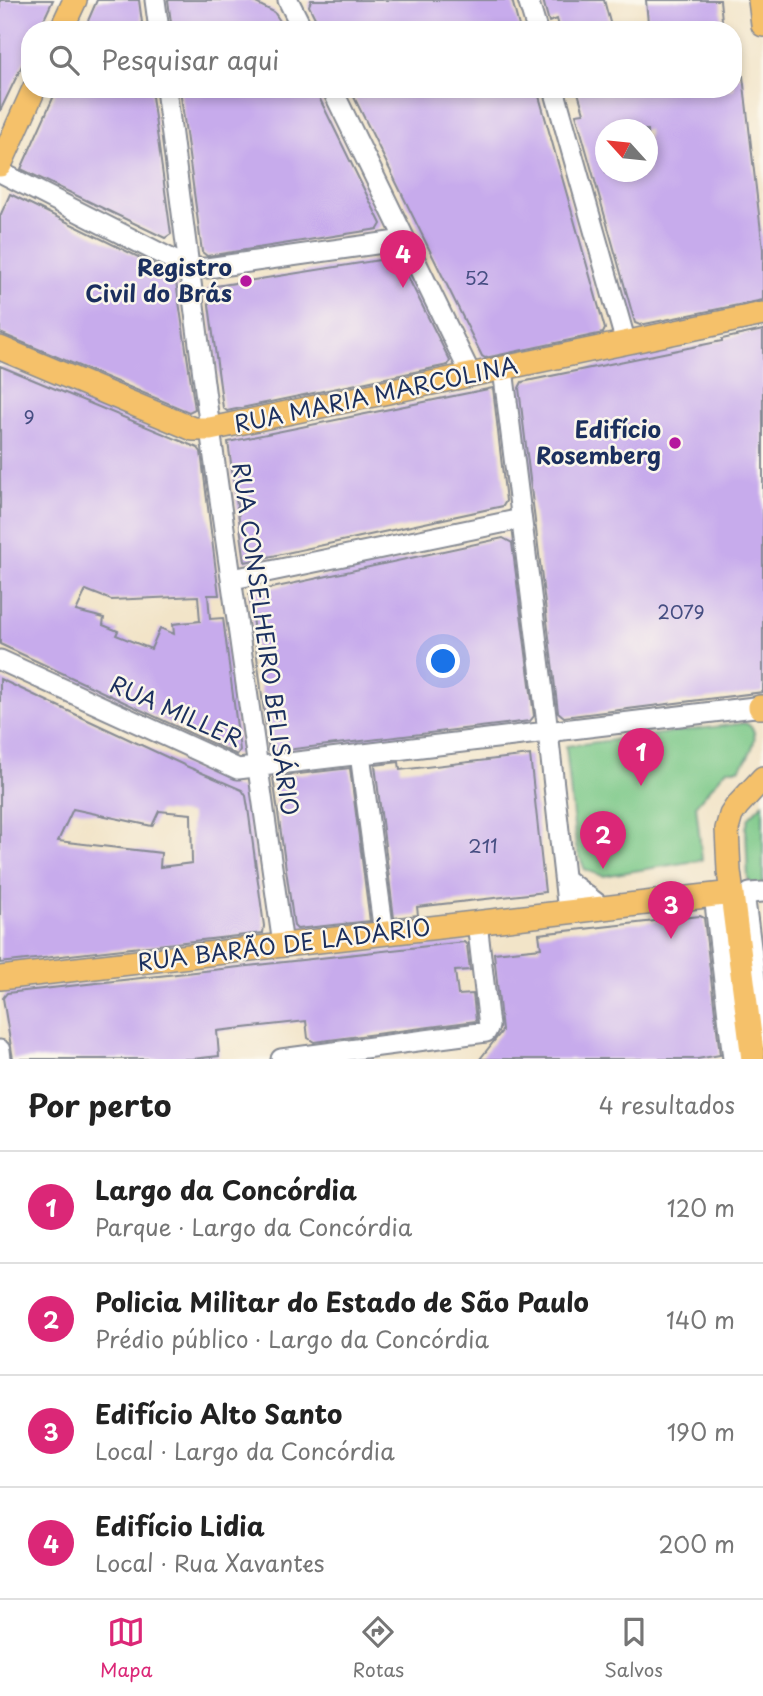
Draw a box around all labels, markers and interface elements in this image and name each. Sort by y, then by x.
search box [21,21,742,98]
text: Pesquisar aqui [101,40,279,79]
icon: search [45,41,83,79]
north arrow [595,119,658,182]
pin: 4 [380,230,426,288]
place label: Registro Civil do Brás [85,249,232,310]
house number: 52 [464,263,490,291]
marker: Registro Civil do Brás [238,273,254,289]
street label: RUA MARIA MARCOLINA [231,346,521,441]
house number: 9 [23,402,35,430]
place label: Edifício Rosemberg [536,411,661,472]
marker: Edifício Rosemberg [667,435,683,451]
street label: RUA CONSELHEIRO BELISÁRIO [224,460,309,818]
house number: 2079 [657,597,705,625]
your location [426,644,460,678]
street label: RUA MILLER [105,666,249,755]
pin: 1 [618,728,664,786]
pin: 2 [580,811,626,869]
house number: 211 [468,831,498,859]
pin: 3 [648,881,694,939]
street label: RUA BARÃO DE LADÁRIO [135,908,433,979]
text: Por perto [28,1082,171,1127]
text: 4 resultados [599,1087,735,1122]
text: Largo da Concórdia [95,1170,357,1209]
text: 1 [46,1190,57,1225]
text: 120 m [667,1190,735,1225]
text: Parque · Largo da Concórdia [95,1209,412,1244]
text: Policia Militar do Estado de São Paulo [95,1282,589,1321]
text: 2 [43,1302,59,1337]
text: 140 m [666,1302,735,1337]
text: Prédio público · Largo da Concórdia [95,1321,489,1356]
text: Edifício Alto Santo [95,1394,342,1433]
text: 3 [43,1414,59,1449]
text: 190 m [667,1414,735,1449]
text: Local · Largo da Concórdia [95,1433,395,1468]
text: Edifício Lidia [95,1506,265,1545]
text: 4 [43,1526,59,1561]
text: 200 m [658,1526,735,1561]
text: Local · Rua Xavantes [95,1545,324,1580]
tab: Mapa [100,1613,152,1683]
tab: Rotas [353,1613,404,1683]
tab: Salvos [604,1613,663,1683]

